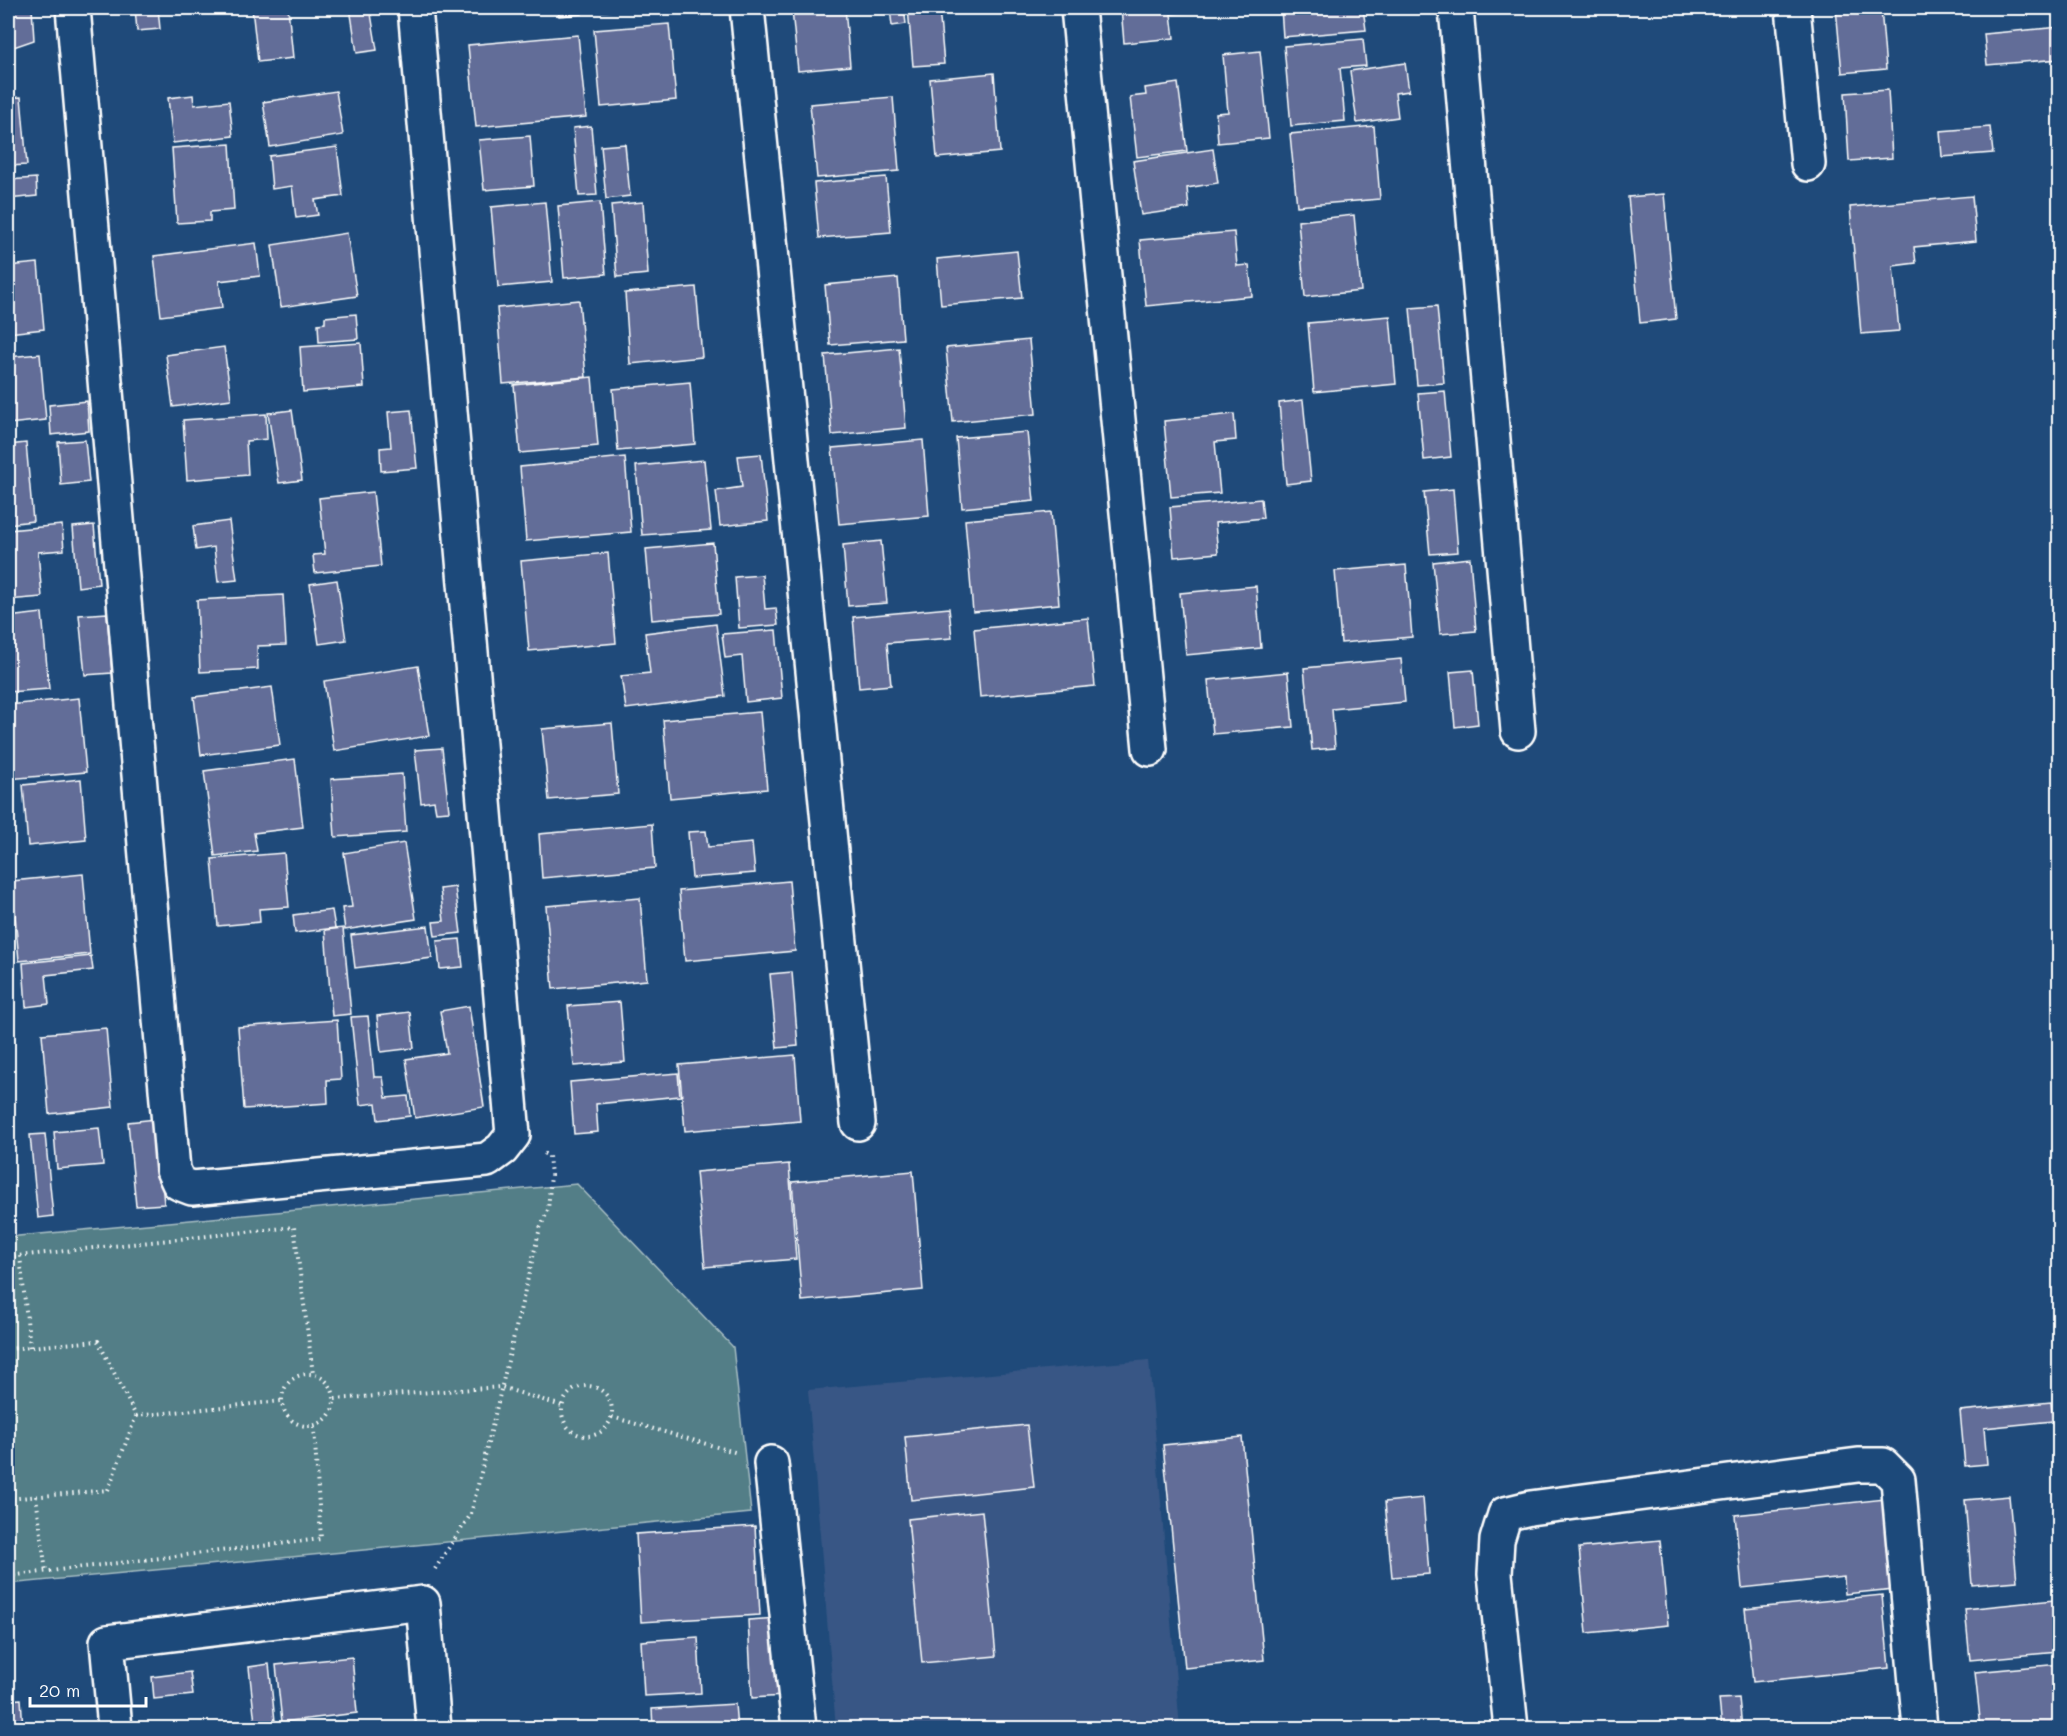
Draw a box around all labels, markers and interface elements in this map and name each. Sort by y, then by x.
scale bar [30,1670,146,1708]
text: 20 m [39,1678,80,1702]

